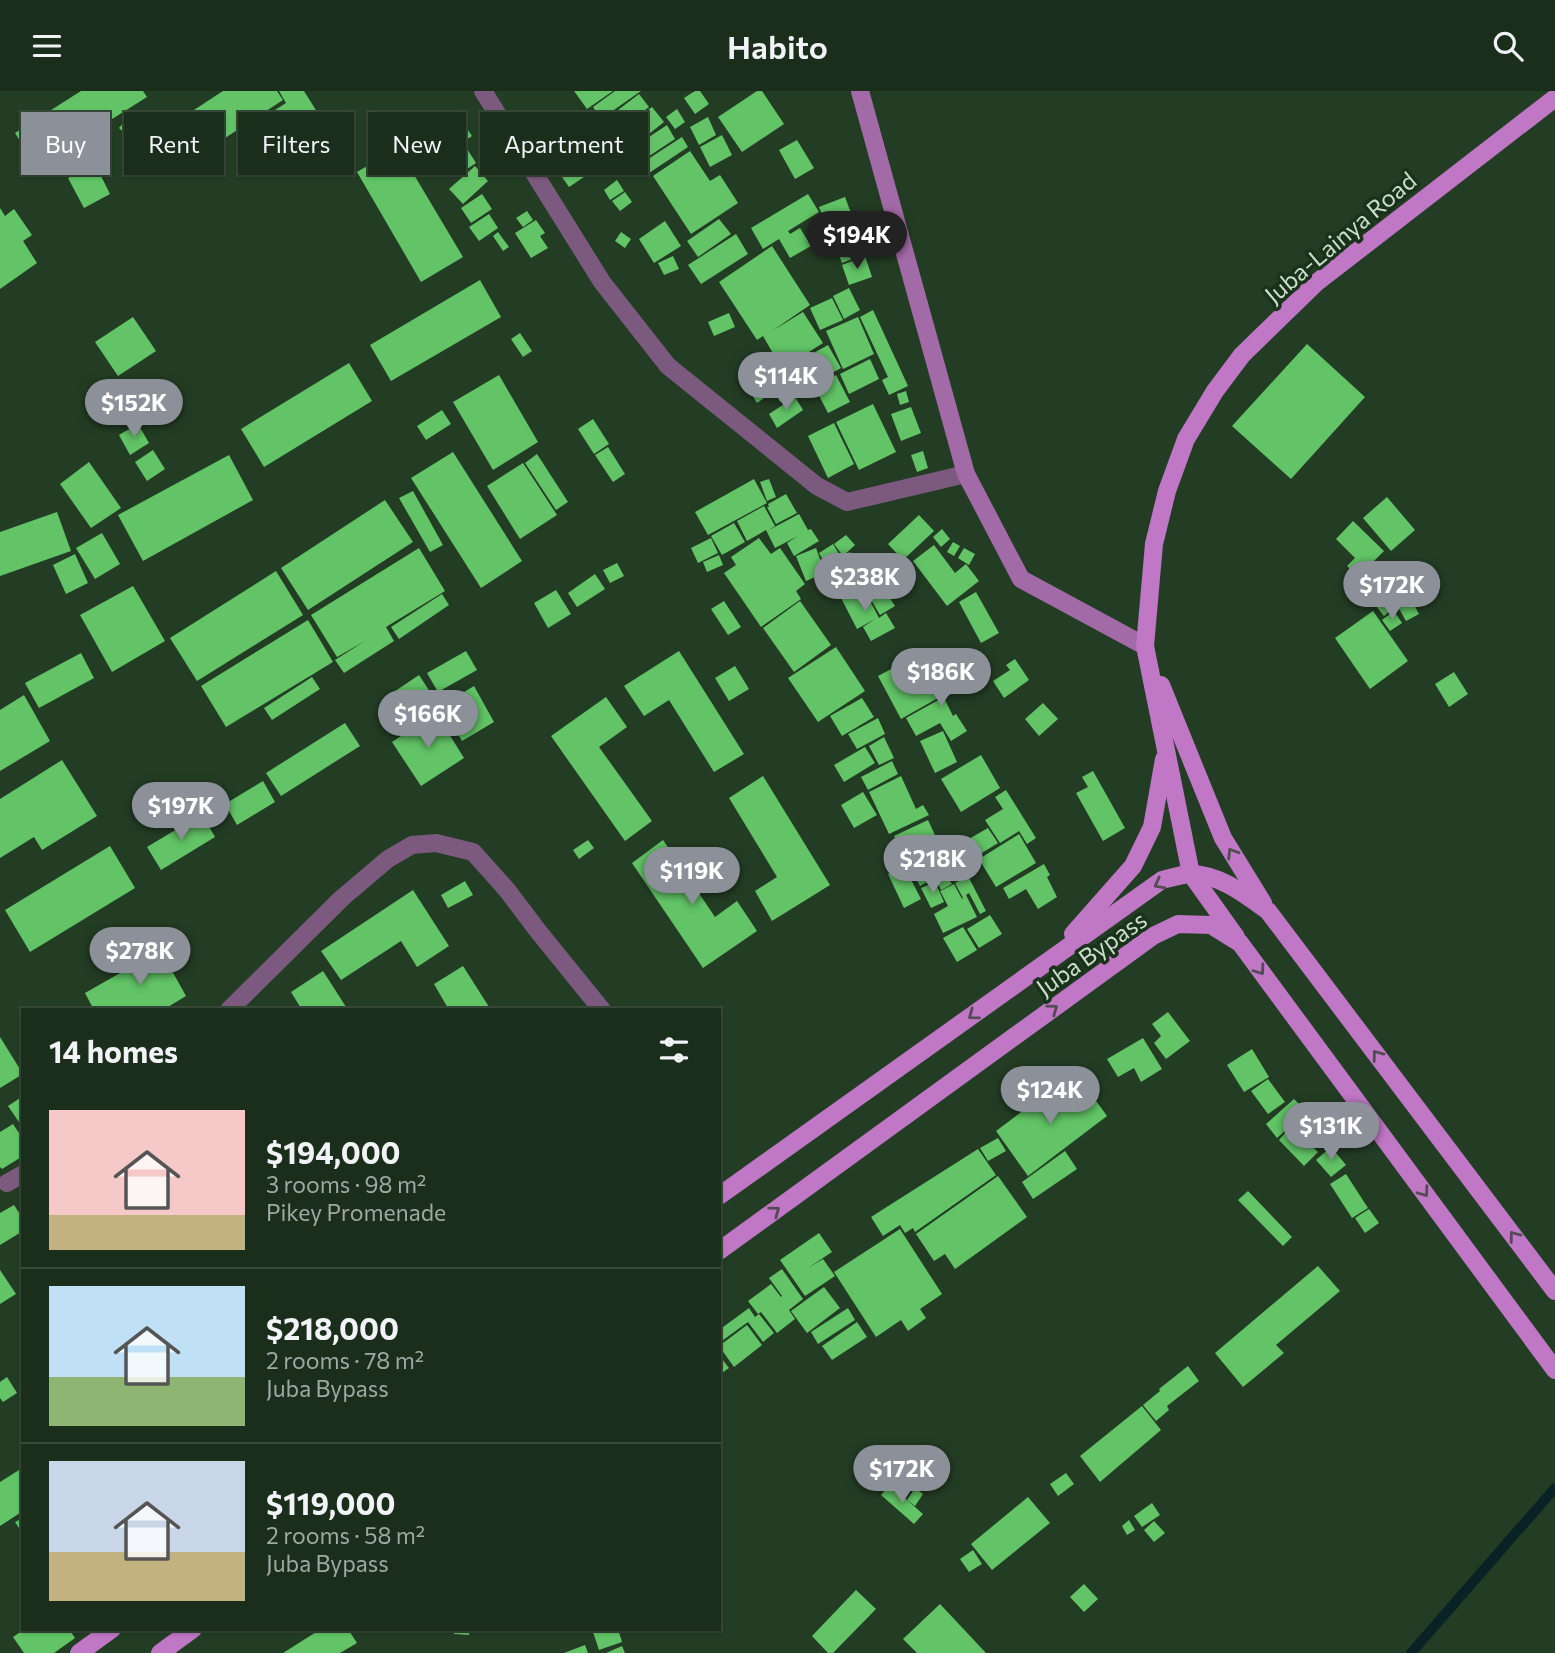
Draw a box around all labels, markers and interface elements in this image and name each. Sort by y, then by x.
text: Habito [727,26,828,66]
icon: menu [28,27,66,65]
icon: search [1489,27,1527,65]
chip: Buy [21,112,110,175]
chip: Rent [124,112,224,175]
chip: Filters [238,112,354,175]
chip: New [368,112,466,175]
chip: Apartment [480,112,648,175]
street label: Juba-Lainya Road [1258,165,1422,309]
pin: $194K [808,211,906,271]
text: $194K [823,220,891,248]
pin: $114K [737,353,835,412]
text: $114K [754,361,818,389]
pin: $152K [85,379,183,439]
text: $152K [101,388,167,416]
pin: $238K [816,553,914,613]
pin: $172K [1343,561,1441,621]
text: $238K [830,562,900,590]
text: $172K [1359,570,1425,598]
pin: $186K [892,649,990,708]
text: $186K [907,657,975,685]
pin: $166K [379,691,477,750]
text: $166K [394,699,462,727]
pin: $197K [132,783,230,842]
text: $197K [148,791,214,819]
pin: $218K [884,835,982,895]
text: $218K [900,844,967,872]
pin: $119K [643,847,741,907]
one-way arrow [1228,848,1241,861]
text: $119K [660,856,724,884]
one-way arrow [1154,876,1167,889]
street label: Juba Bypass [1030,904,1152,1002]
pin: $278K [91,927,189,987]
text: $278K [106,936,174,964]
one-way arrow [1252,962,1264,975]
one-way arrow [1045,1005,1058,1018]
one-way arrow [969,1007,981,1019]
icon: filters [655,1031,693,1069]
text: 14 homes [49,1032,178,1069]
one-way arrow [1372,1050,1385,1063]
pin: $124K [1001,1067,1099,1126]
text: $124K [1017,1075,1083,1103]
pin: $131K [1282,1103,1380,1162]
text: $131K [1299,1111,1363,1139]
text: $194,000 [266,1133,401,1170]
icon: home [105,1138,189,1222]
text: 3 rooms · 98 m² [266,1170,426,1198]
one-way arrow [1416,1184,1428,1197]
text: Pikey Promenade [266,1198,446,1226]
one-way arrow [767,1207,780,1219]
one-way arrow [1510,1232,1522,1244]
text: $218,000 [266,1309,399,1346]
icon: home [105,1314,189,1398]
text: 2 rooms · 78 m² [266,1346,424,1374]
text: Juba Bypass [266,1374,389,1402]
pin: $172K [853,1445,951,1505]
text: $172K [869,1454,935,1482]
text: $119,000 [266,1484,395,1521]
icon: home [105,1489,189,1573]
text: 2 rooms · 58 m² [266,1521,425,1549]
text: Juba Bypass [266,1549,389,1577]

